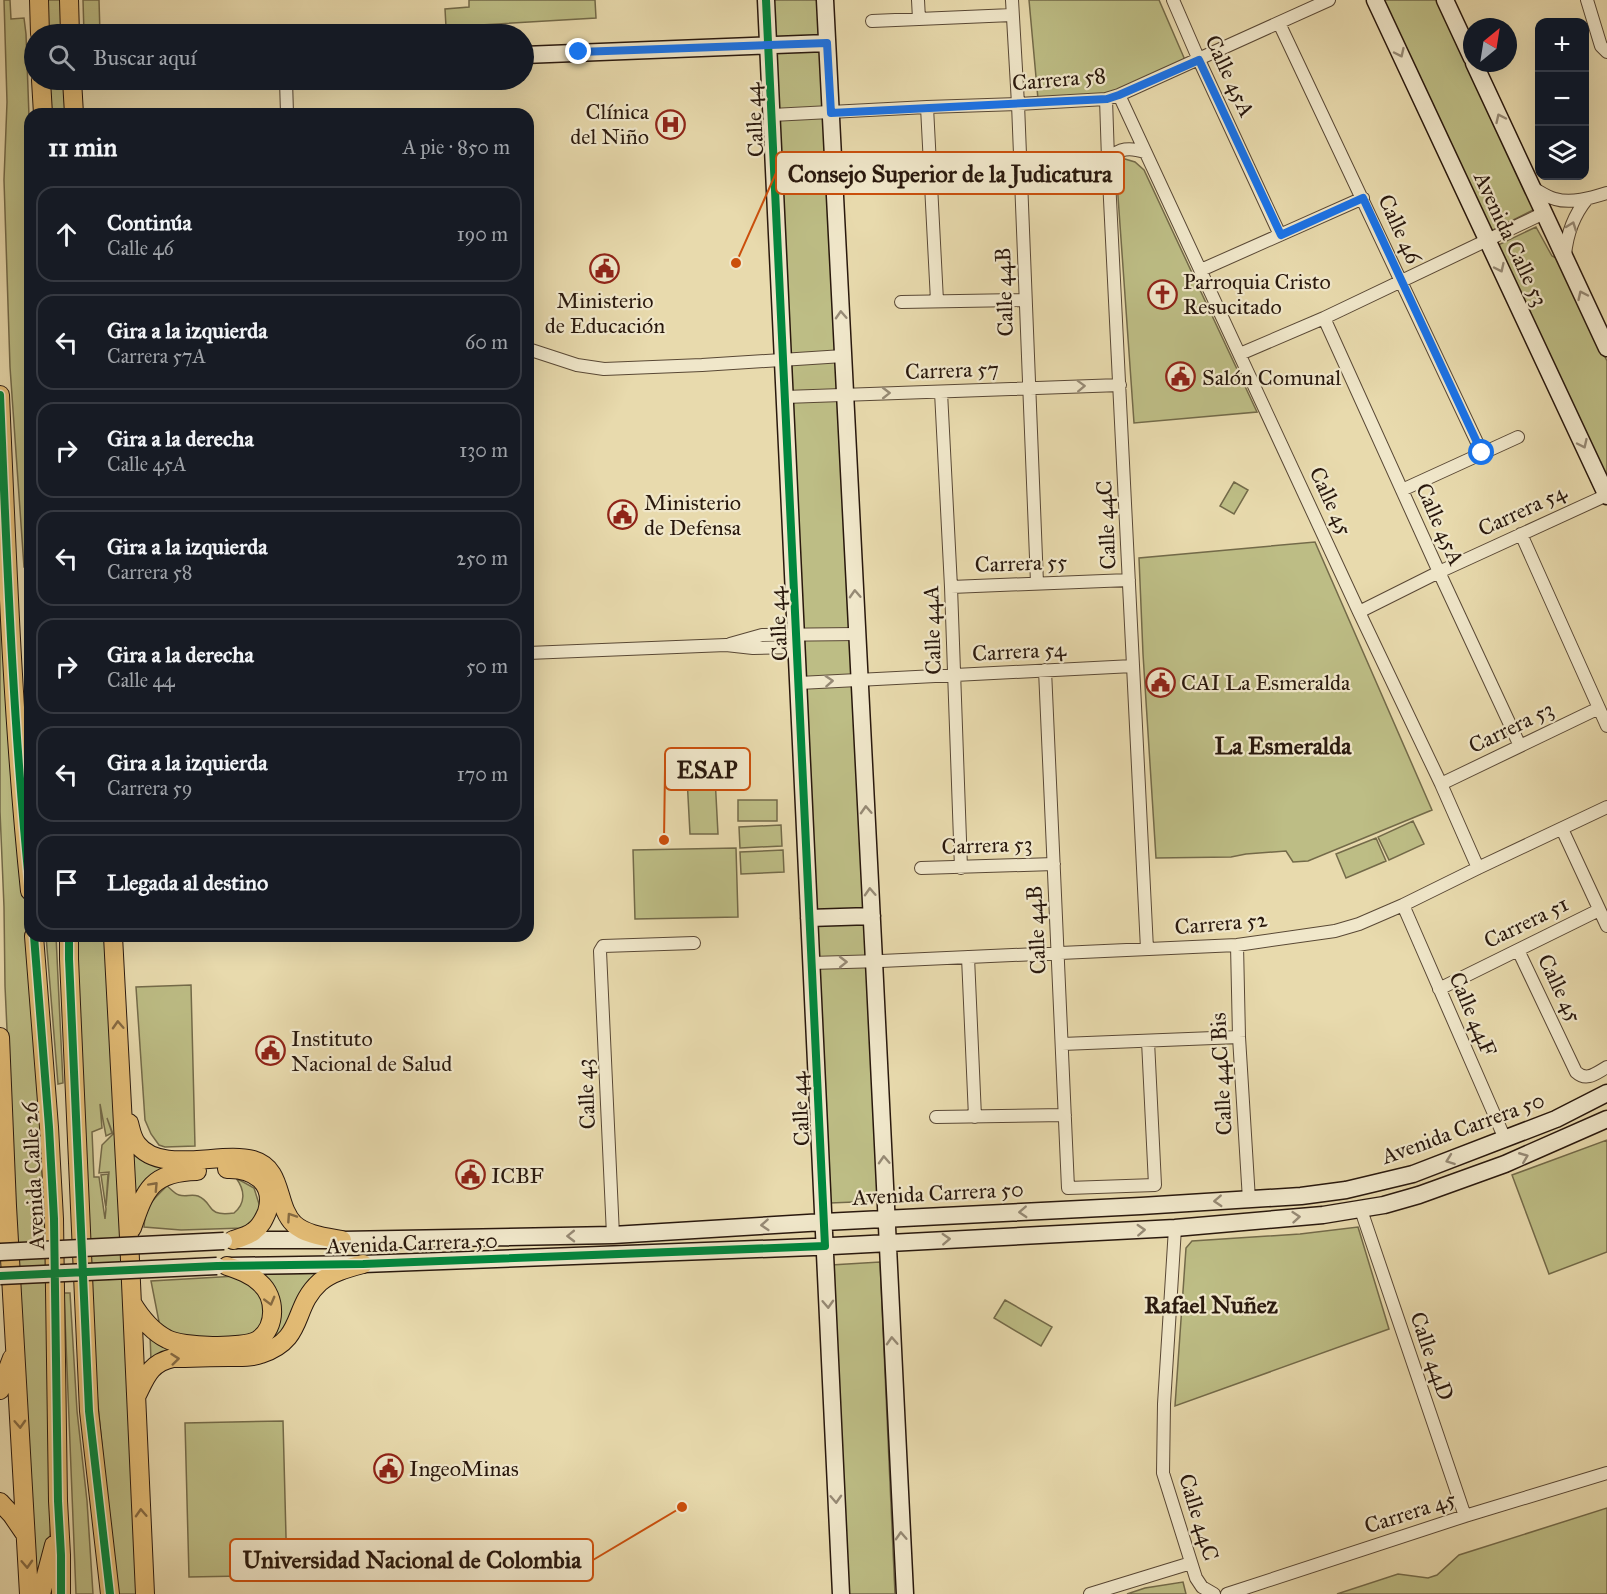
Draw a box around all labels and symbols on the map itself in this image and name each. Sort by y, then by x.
north arrow [1463,18,1517,72]
street label: Calle 45A [1199,31,1261,121]
route end [565,38,591,64]
one-way arrow [1393,47,1405,58]
street label: Carrera 58 [1011,61,1107,97]
street label: Calle 44 [739,81,769,158]
place label: Clínica del Niño [570,98,650,150]
hospital icon: Clínica del Niño [654,108,686,140]
one-way arrow [1495,113,1507,124]
callout: Consejo Superior de la Judicatura [776,152,1124,194]
text: Consejo Superior de la Judicatura [788,159,1113,189]
street label: Avenida Calle 53 [1468,167,1554,311]
street label: Calle 46 [1372,190,1428,269]
one-way arrow [1564,221,1577,232]
street label: Calle 44B [989,247,1019,337]
public building icon: Ministerio de Educación [589,252,621,284]
one-way arrow [1493,261,1505,272]
place label: Parroquia Cristo Resucitado [1183,268,1331,320]
church icon: Parroquia Cristo Resucitado [1146,278,1178,310]
place label: Ministerio de Educación [545,287,665,339]
one-way arrow [1578,290,1590,301]
one-way arrow [834,311,847,320]
street label: Carrera 57 [905,355,999,385]
public building icon: Salón Comunal [1165,361,1197,393]
place label: Salón Comunal [1202,364,1341,391]
one-way arrow [1076,380,1085,392]
one-way arrow [881,387,890,399]
one-way arrow [1575,438,1587,449]
route start [1468,439,1494,465]
street label: Calle 45 [1303,462,1359,540]
street label: Carrera 54 [1474,478,1571,542]
street label: Calle 45A [1410,479,1470,570]
street label: Calle 44C [1090,480,1122,570]
place label: Ministerio de Defensa [644,489,742,541]
public building icon: Ministerio de Defensa [607,499,639,531]
street label: Carrera 55 [974,548,1068,578]
street label: Calle 44 [763,585,793,662]
street label: Calle 44A [917,585,947,675]
one-way arrow [849,589,862,598]
street label: Carrera 54 [971,635,1067,667]
public building icon: CAI La Esmeralda [1144,666,1176,698]
place label: CAI La Esmeralda [1181,669,1351,696]
one-way arrow [825,675,834,688]
street label: Carrera 53 [1464,695,1558,759]
district label: La Esmeralda [1215,731,1352,761]
callout: ESAP [665,748,750,790]
text: ESAP [677,755,738,785]
one-way arrow [859,805,872,814]
street label: Carrera 53 [941,830,1033,860]
street label: Calle 44B [1020,885,1052,975]
one-way arrow [864,888,877,897]
street label: Carrera 51 [1479,890,1573,954]
street label: Carrera 52 [1173,905,1269,941]
street label: Calle 45 [1532,950,1588,1026]
one-way arrow [838,956,847,968]
street label: Calle 44F [1443,968,1503,1060]
street label: Calle 44C Bis [1204,1012,1238,1136]
one-way arrow [111,1021,124,1030]
place label: Instituto Nacional de Salud [291,1025,452,1077]
public building icon: Instituto Nacional de Salud [254,1035,286,1067]
street label: Calle 43 [571,1058,601,1130]
street label: Calle 44 [785,1070,815,1147]
street label: Avenida Carrera 50 [1377,1086,1548,1170]
street label: Avenida Calle 26 [16,1100,50,1252]
one-way arrow [1517,1152,1528,1164]
one-way arrow [1445,1153,1456,1165]
one-way arrow [877,1156,890,1165]
public building icon: ICBF [454,1159,486,1191]
place label: ICBF [491,1162,544,1189]
street label: Avenida Carrera 50 [851,1175,1024,1211]
one-way arrow [146,1182,157,1193]
one-way arrow [1214,1195,1223,1208]
one-way arrow [1019,1205,1028,1218]
one-way arrow [1291,1211,1300,1224]
one-way arrow [287,1212,298,1223]
one-way arrow [761,1219,770,1232]
one-way arrow [1136,1223,1145,1236]
street label: Avenida Carrera 50 [325,1227,498,1260]
one-way arrow [566,1230,575,1242]
one-way arrow [941,1232,950,1245]
district label: Rafael Nuñez [1144,1290,1279,1320]
one-way arrow [262,1296,275,1306]
one-way arrow [821,1300,834,1309]
street label: Calle 44D [1404,1308,1460,1404]
one-way arrow [885,1336,898,1345]
one-way arrow [170,1353,179,1366]
one-way arrow [13,1419,26,1428]
public building icon: IngeoMinas [372,1452,404,1484]
place label: IngeoMinas [409,1455,519,1482]
street label: Calle 44C [1173,1470,1225,1564]
street label: Carrera 45 [1361,1485,1459,1539]
one-way arrow [830,1494,843,1503]
one-way arrow [135,1508,148,1517]
one-way arrow [895,1531,908,1540]
callout: Universidad Nacional de Colombia [230,1539,593,1581]
text: Universidad Nacional de Colombia [243,1545,582,1575]
one-way arrow [20,1560,33,1569]

